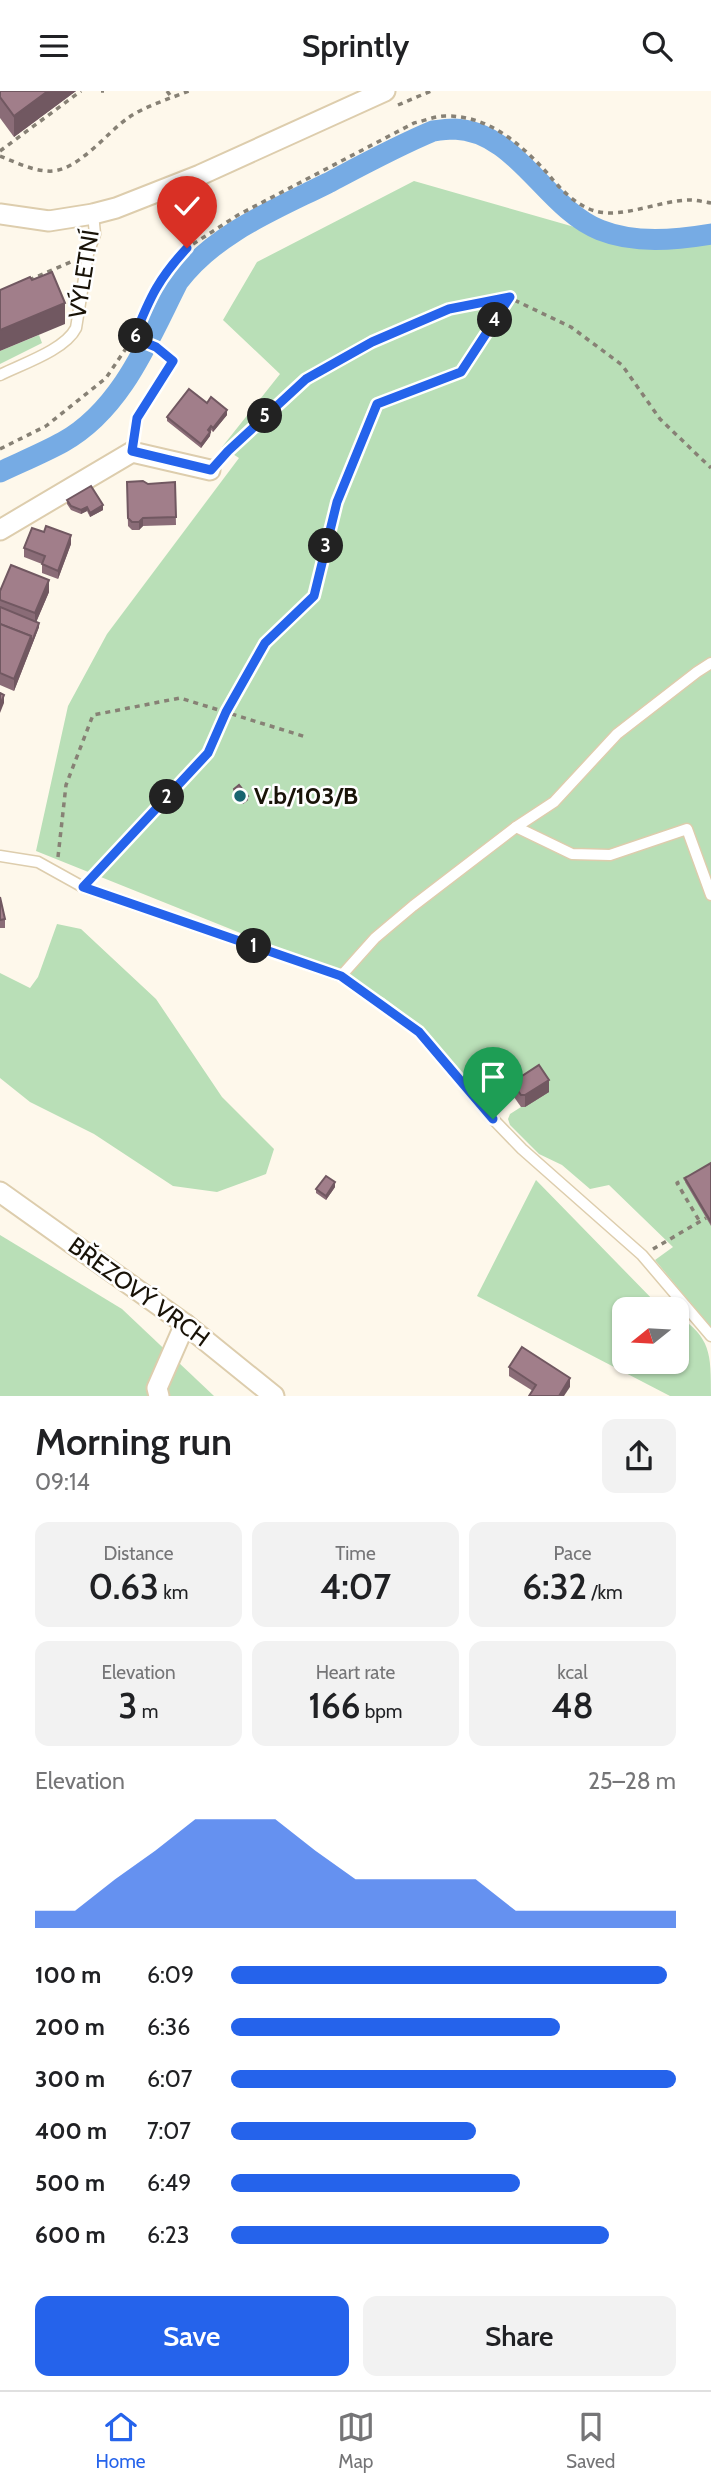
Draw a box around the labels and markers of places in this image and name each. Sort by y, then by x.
pin [157,176,217,248]
pin: 4 [477,303,512,337]
pin: 6 [118,319,154,353]
pin: 5 [247,399,282,433]
pin: 3 [308,529,344,563]
pin: 2 [150,779,184,815]
place label: V.b/103/B [254,781,358,810]
marker: V.b/103/B [232,788,248,804]
pin: 1 [236,929,272,963]
pin [463,1047,523,1119]

